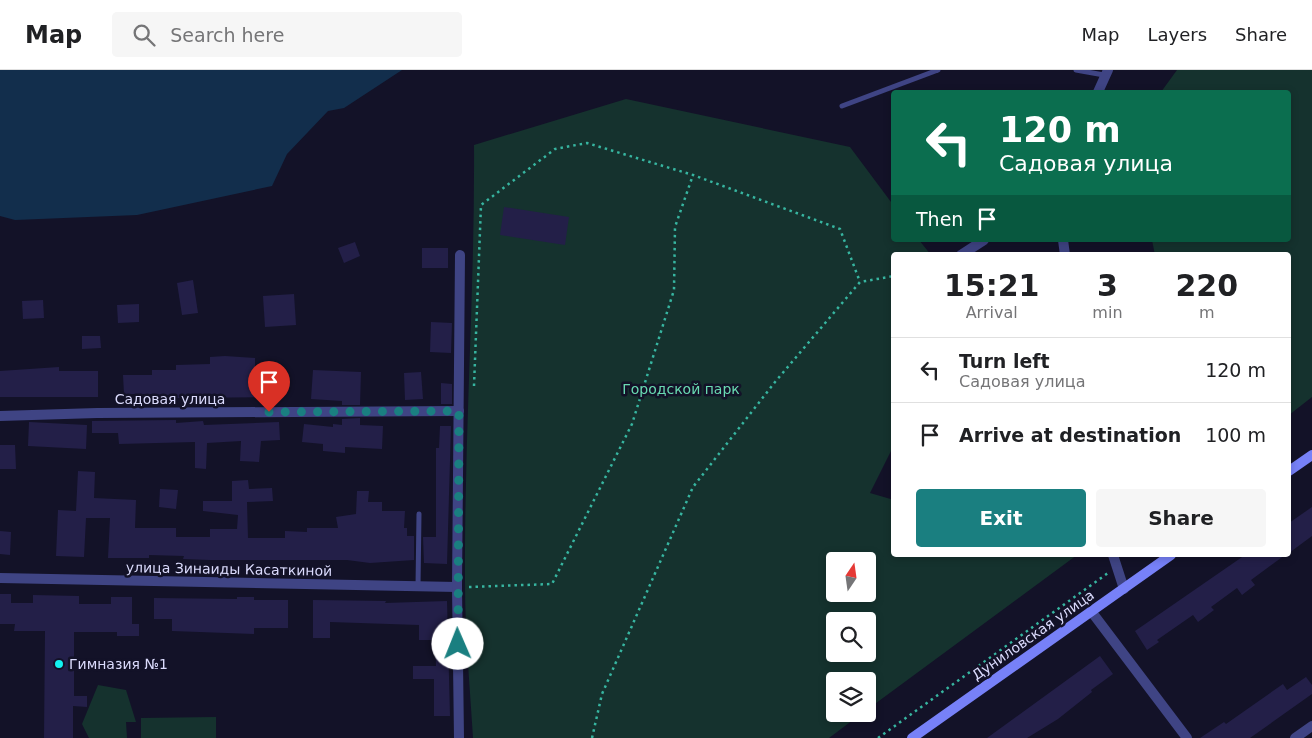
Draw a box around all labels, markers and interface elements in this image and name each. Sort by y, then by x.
search box [112,12,462,57]
text: Map [25,21,82,49]
icon: search [130,21,158,49]
text: Search here [170,24,284,46]
text: Map [1081,24,1119,45]
text: Layers [1147,24,1207,45]
text: Share [1235,24,1287,45]
icon: left [916,110,981,175]
text: 120 m [999,110,1121,150]
text: Садовая улица [999,151,1173,176]
icon: arrive [973,205,1001,233]
text: Then [916,208,963,230]
text: 15:21 [944,268,1039,303]
text: 3 [1097,268,1118,303]
text: 220 [1175,268,1238,303]
text: Arrival [966,303,1018,322]
text: min [1092,303,1123,322]
text: m [1199,303,1215,322]
text: Turn left [959,350,1050,372]
icon: left [916,356,944,384]
text: 120 m [1205,359,1266,381]
pin [248,361,290,412]
icon: arrive [255,368,283,396]
text: Садовая улица [959,372,1086,391]
park label: Городской парк [622,381,740,397]
street label: Садовая улица [115,391,225,407]
icon: arrive [916,421,944,449]
text: Arrive at destination [959,424,1181,446]
text: 100 m [1205,424,1266,446]
button: Exit [916,489,1086,547]
button: Share [1096,489,1266,547]
north arrow [826,552,876,602]
map controls [826,552,876,722]
street label: улица Зинаиды Касаткиной [126,559,332,579]
street label: Дуниловская улица [969,587,1097,683]
button: search [826,612,876,662]
position arrow [431,617,483,669]
place label: Гимназия №1 [69,656,168,672]
marker: Гимназия №1 [53,658,65,670]
button: layers [826,672,876,722]

